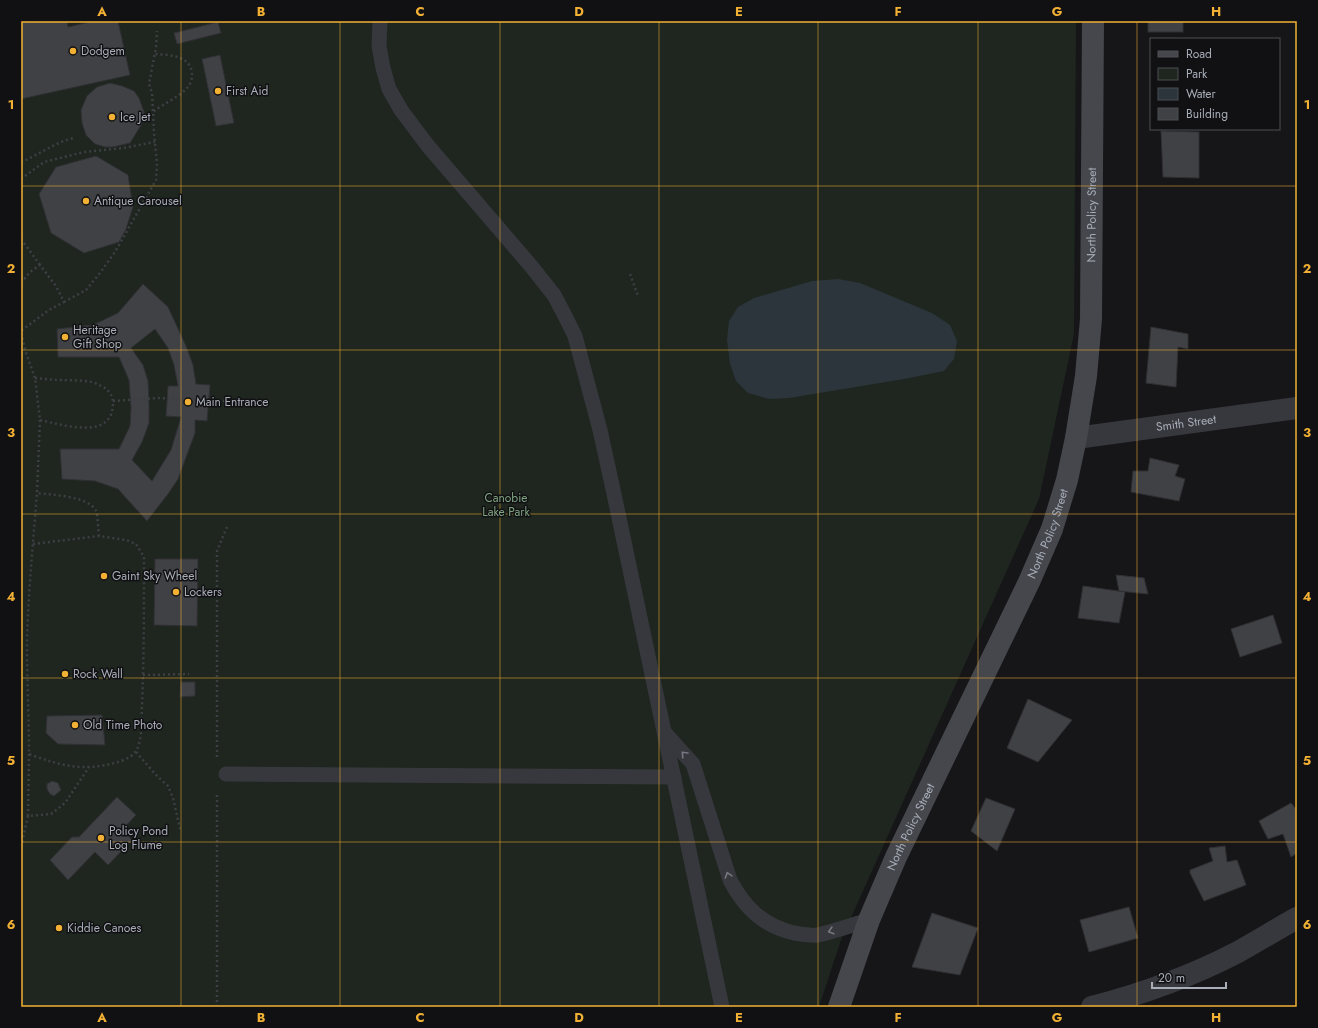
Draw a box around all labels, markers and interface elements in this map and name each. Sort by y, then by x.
text: A [96,2,107,21]
text: B [257,2,266,21]
text: C [415,2,425,21]
text: D [574,2,584,21]
text: E [735,2,743,21]
text: F [894,2,902,21]
text: G [1052,2,1063,21]
text: H [1211,2,1221,21]
legend [1150,38,1280,130]
place label: Dodgem [81,42,125,60]
text: Road [1186,45,1212,63]
marker: Dodgem [68,46,78,56]
text: Park [1186,65,1208,83]
place label: First Aid [226,82,268,100]
text: Water [1186,85,1217,103]
marker: First Aid [213,86,223,96]
text: 1 [8,95,14,114]
text: 1 [1304,95,1310,114]
text: Building [1186,105,1228,123]
place label: Ice Jet [120,108,151,126]
marker: Ice Jet [107,112,117,122]
street label: North Policy Street [1082,167,1101,262]
place label: Antique Carousel [94,192,182,210]
marker: Antique Carousel [81,196,91,206]
text: 2 [7,259,15,278]
text: 2 [1303,259,1311,278]
place label: Heritage Gift Shop [73,321,122,353]
marker: Heritage Gift Shop [60,332,70,342]
place label: Main Entrance [196,393,268,411]
marker: Main Entrance [183,397,193,407]
street label: Smith Street [1155,410,1217,436]
text: 3 [7,423,15,442]
text: 3 [1303,423,1311,442]
street label: North Policy Street [1023,487,1073,581]
park label: Canobie Lake Park [482,489,530,521]
place label: Gaint Sky Wheel [112,567,197,585]
marker: Gaint Sky Wheel [99,571,109,581]
place label: Lockers [184,583,222,601]
text: 4 [6,587,16,606]
marker: Lockers [171,587,181,597]
text: 4 [1302,587,1312,606]
place label: Rock Wall [73,665,123,683]
marker: Rock Wall [60,669,70,679]
place label: Old Time Photo [83,716,163,734]
marker: Old Time Photo [70,720,80,730]
text: 5 [7,751,15,770]
one-way arrow [681,751,689,759]
text: 5 [1303,751,1311,770]
street label: North Policy Street [882,780,939,873]
place label: Policy Pond Log Flume [109,822,168,854]
marker: Policy Pond Log Flume [96,833,106,843]
one-way arrow [724,872,733,879]
text: 6 [7,915,16,934]
text: 6 [1303,915,1312,934]
place label: Kiddie Canoes [67,919,142,937]
marker: Kiddie Canoes [54,923,64,933]
one-way arrow [828,926,835,935]
scale bar [1152,964,1226,990]
text: 20 m [1158,969,1185,987]
text: A [96,1008,107,1027]
text: B [257,1008,266,1027]
text: C [415,1008,425,1027]
text: D [574,1008,584,1027]
text: E [735,1008,743,1027]
text: F [894,1008,902,1027]
text: G [1052,1008,1063,1027]
text: H [1211,1008,1221,1027]

